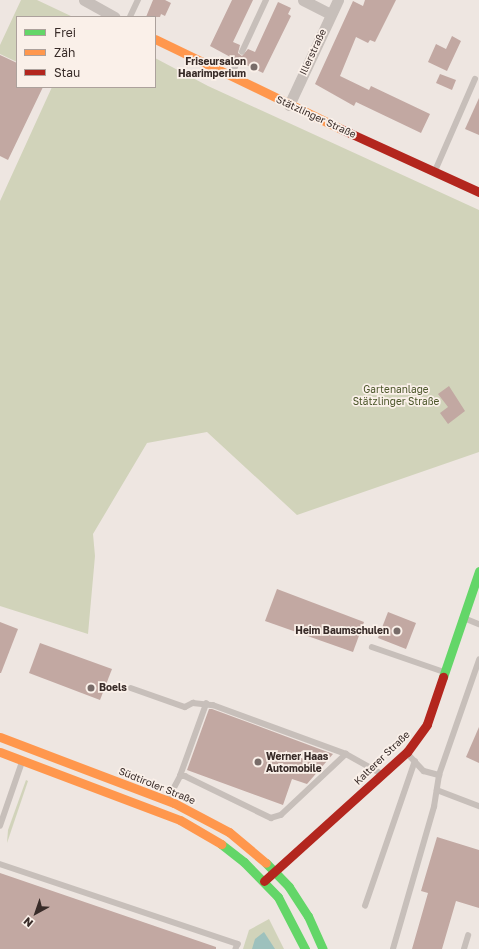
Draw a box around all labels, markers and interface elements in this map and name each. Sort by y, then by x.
legend [16,16,156,88]
text: Frei [54,25,76,40]
street label: Illerstraße [297,27,329,77]
text: Zäh [54,45,75,60]
place label: Friseursalon Haarimperium [178,55,246,78]
marker: Friseursalon Haarimperium [249,62,259,72]
text: Stau [54,65,80,80]
street label: Stätzlinger Straße [274,93,358,141]
park label: Gartenanlage Stätzlinger Straße [353,383,439,406]
place label: Heim Baumschulen [295,625,389,637]
marker: Heim Baumschulen [392,626,402,636]
place label: Boels [99,682,127,694]
marker: Boels [86,683,96,693]
street label: Kalterer Straße [352,729,412,787]
place label: Werner Haas Automobile [266,750,328,774]
marker: Werner Haas Automobile [253,757,263,767]
street label: Südtiroler Straße [117,765,197,807]
north arrow [16,893,56,933]
text: N [21,915,35,930]

